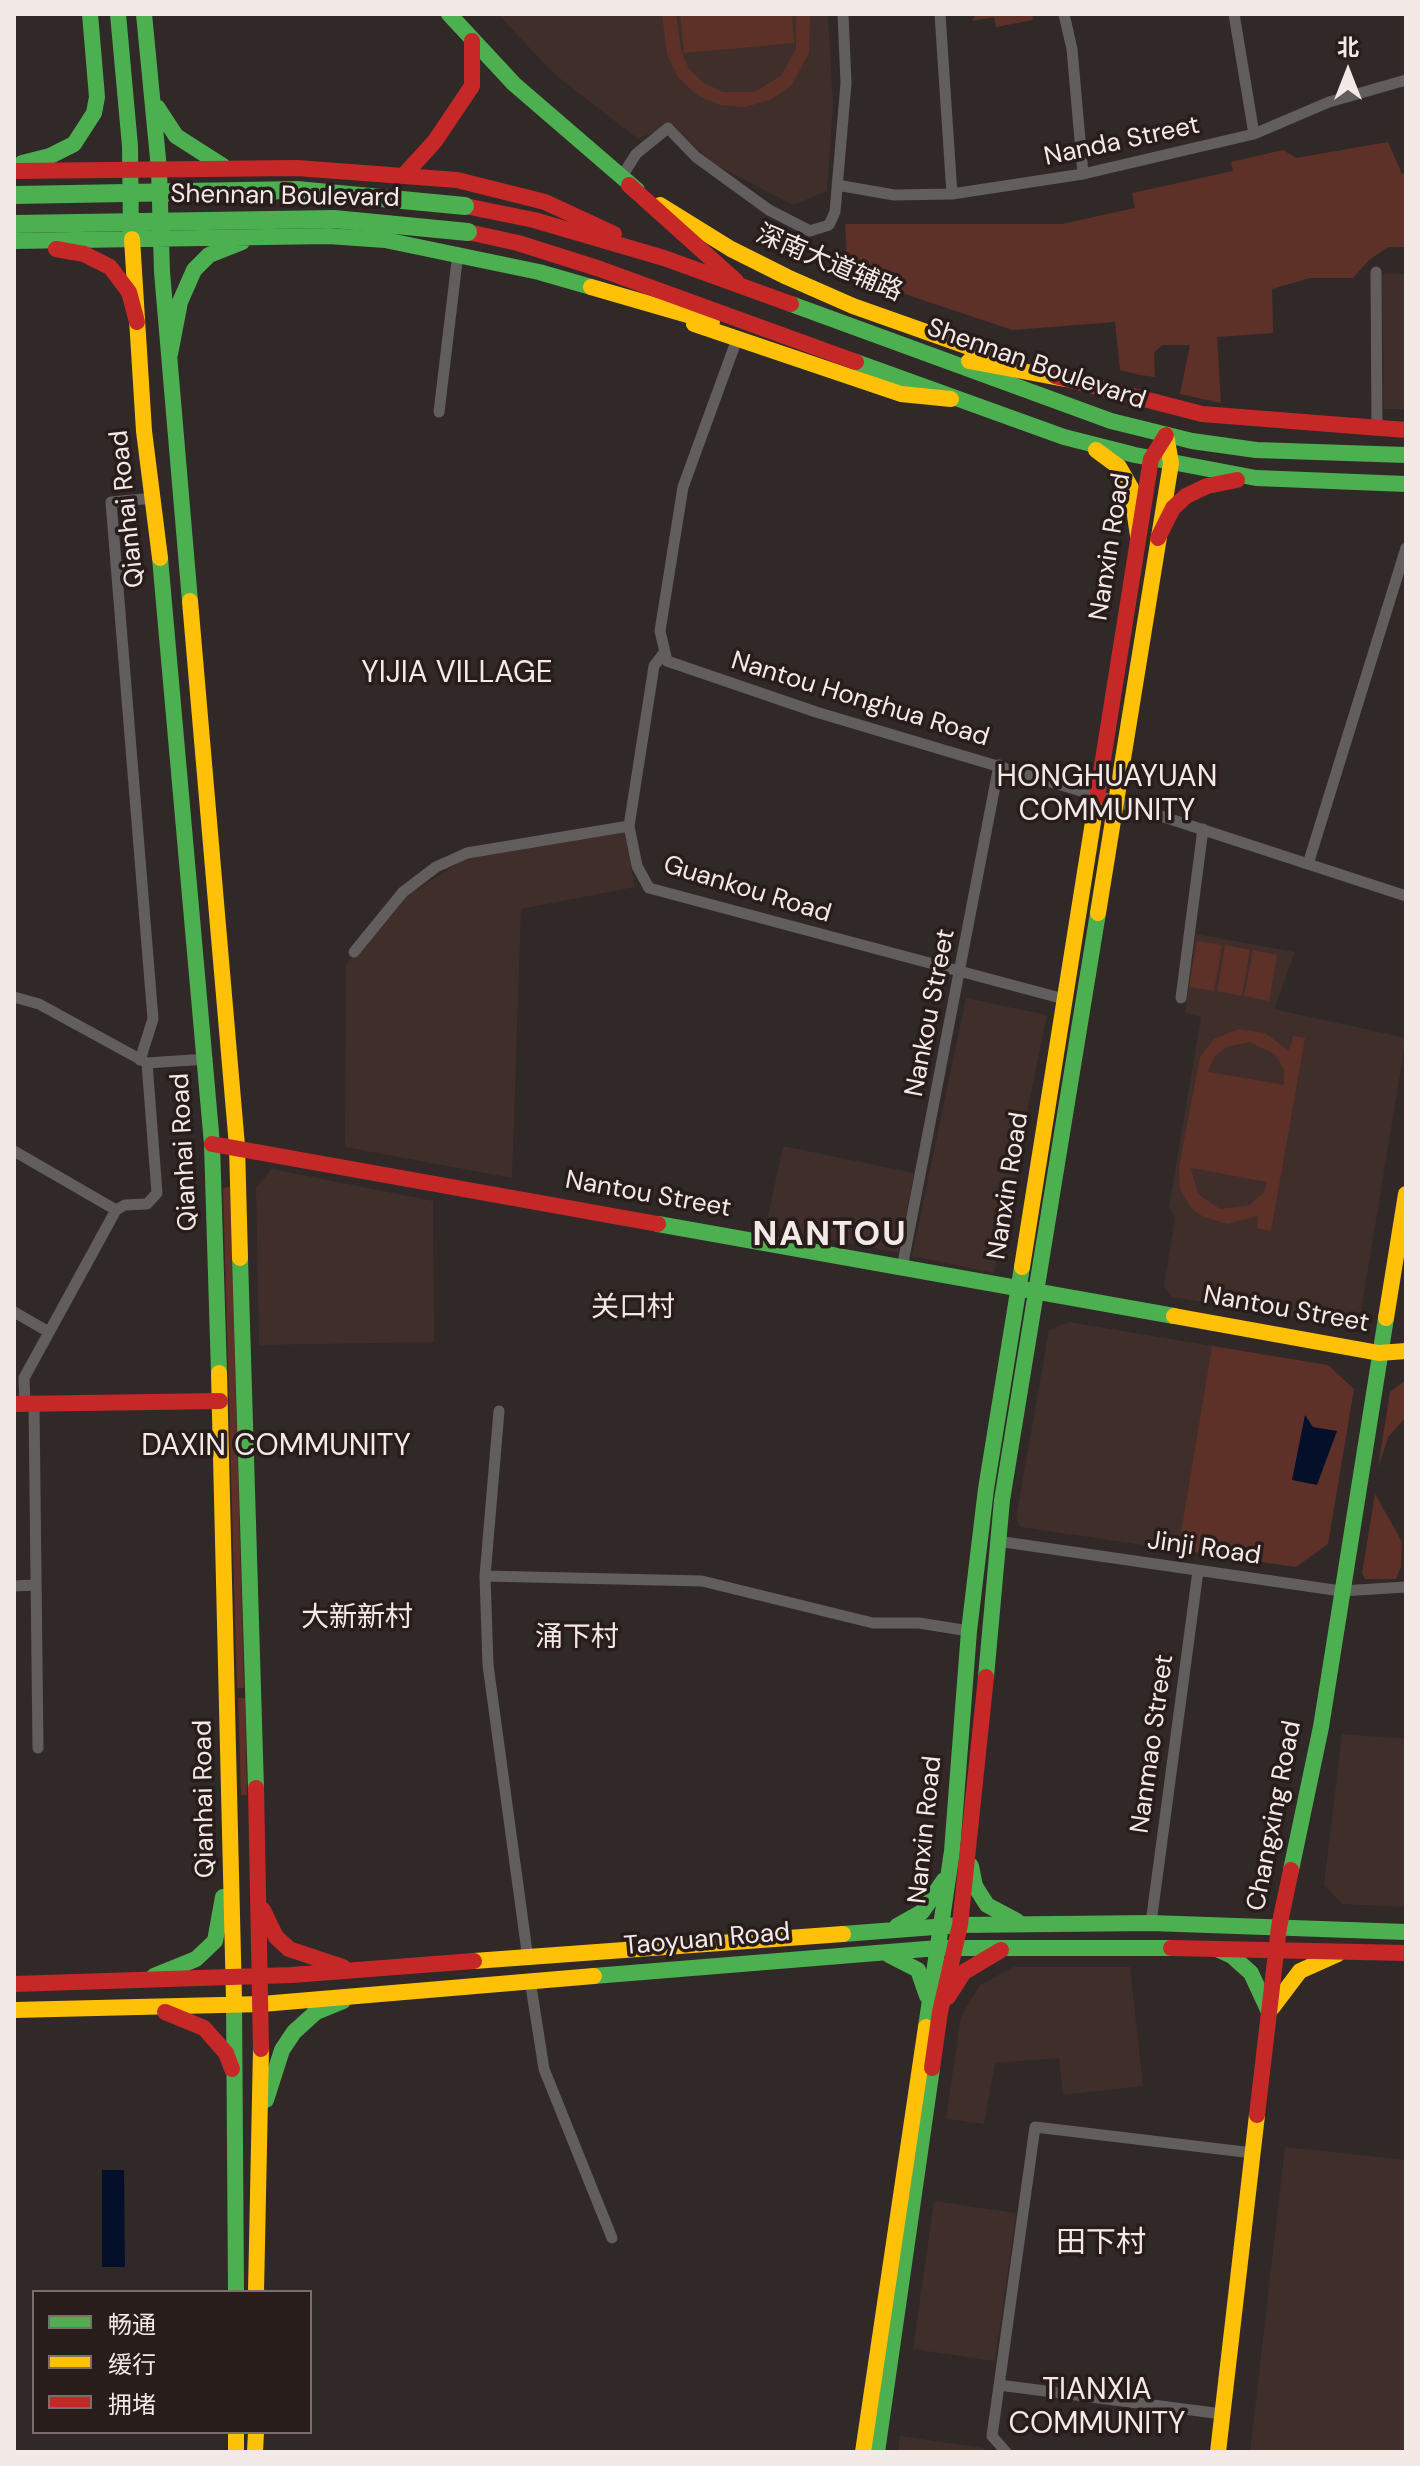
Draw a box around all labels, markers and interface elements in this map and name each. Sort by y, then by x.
north arrow [1308,32,1388,112]
text: 北 [1337,33,1359,62]
street label: Nanda Street [1041,110,1203,174]
street label: Shennan Boulevard [170,179,400,215]
street label: 深南大道辅路 [751,219,907,309]
street label: Shennan Boulevard [923,313,1149,417]
street label: Qianhai Road [104,429,152,589]
street label: Nanxin Road [1084,471,1138,623]
street label: Nantou Honghua Road [727,646,993,754]
district label: YIJIA VILLAGE [348,656,566,692]
district label: HONGHUAYUAN COMMUNITY [986,760,1228,830]
street label: Guankou Road [659,850,835,930]
street label: Nankou Street [899,927,963,1099]
street label: Qianhai Road [165,1072,205,1232]
street label: Nanxin Road [982,1110,1036,1262]
street label: Nantou Street [563,1165,733,1225]
district label: NANTOU [752,1216,908,1256]
street label: Nantou Street [1201,1280,1371,1340]
district label: 关口村 [591,1292,675,1326]
district label: DAXIN COMMUNITY [126,1429,426,1465]
street label: Jinji Road [1145,1526,1263,1572]
district label: 大新新村 [301,1602,413,1636]
district label: 涌下村 [535,1622,619,1656]
street label: Nanmao Street [1125,1653,1181,1835]
street label: Changxing Road [1241,1718,1309,1914]
street label: Qianhai Road [188,1720,222,1878]
street label: Nanxin Road [903,1755,949,1905]
street label: Taoyuan Road [622,1917,792,1963]
district label: 田下村 [1056,2226,1146,2262]
legend [32,2290,312,2434]
text: 畅通 [108,2309,156,2340]
text: 缓行 [108,2349,156,2380]
district label: TIANXIA COMMUNITY [1000,2373,1194,2444]
text: 拥堵 [108,2389,156,2420]

